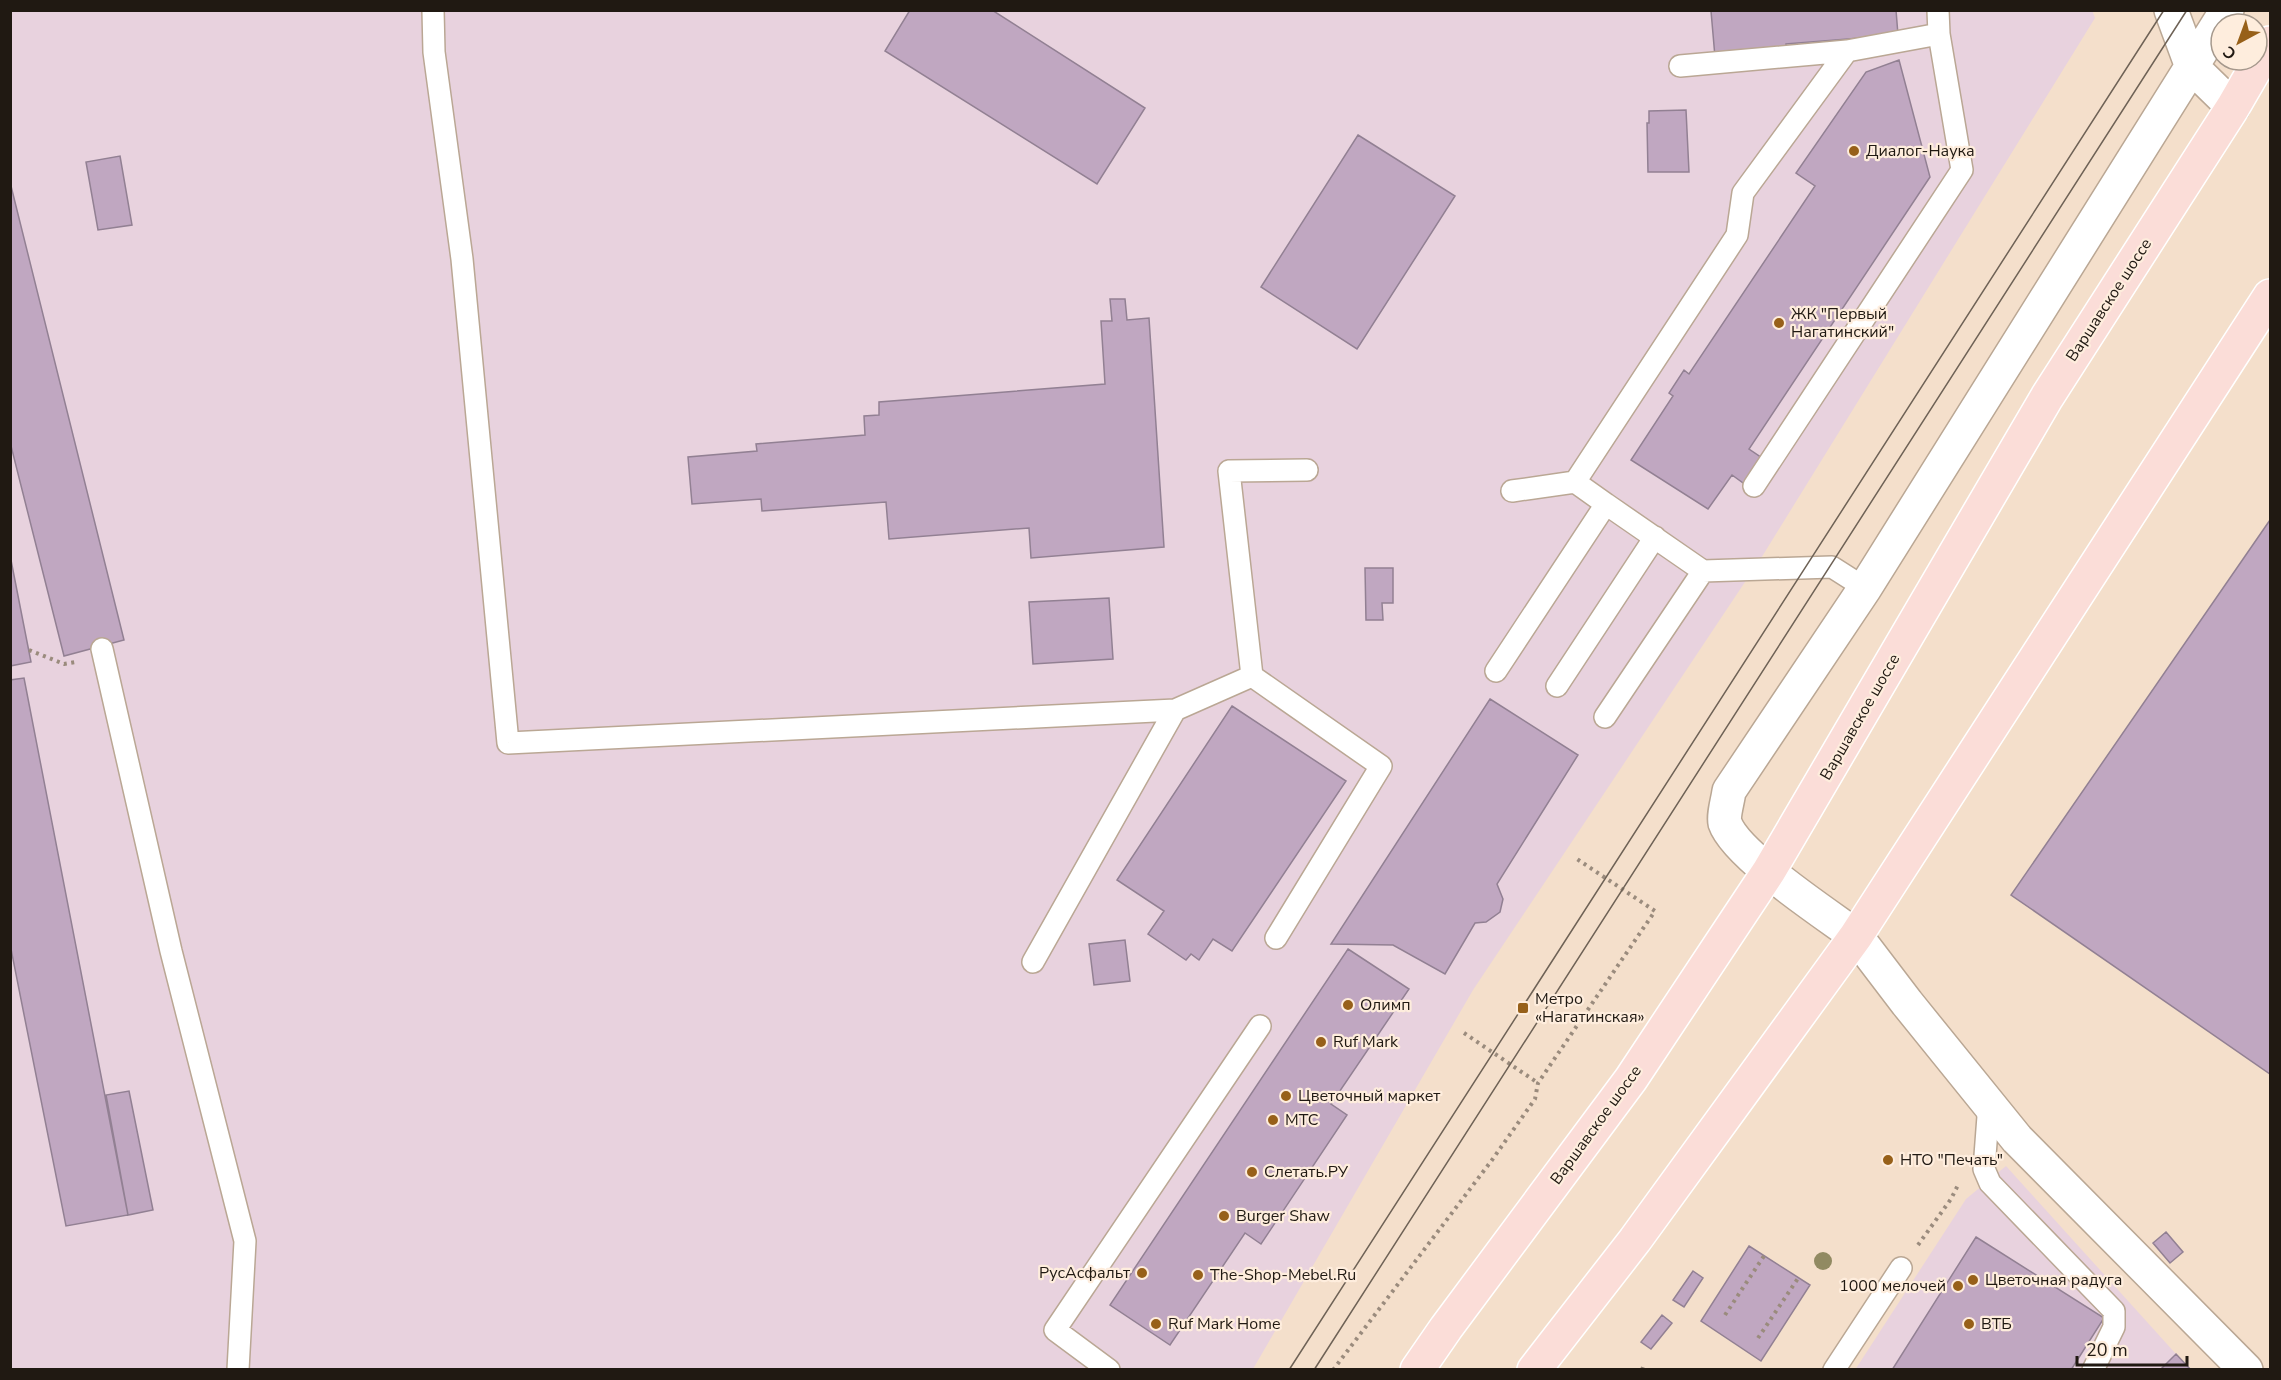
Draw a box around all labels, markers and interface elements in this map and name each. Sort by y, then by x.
north arrow [2209,12,2269,72]
text: С [2218,41,2241,64]
place label: Диалог-Наука [1866,140,1975,162]
marker: Диалог-Наука [1847,144,1861,158]
street label: Варшавское шоссе [2061,234,2157,366]
place label: ЖК "Первый Нагатинский" [1791,303,1894,343]
marker: ЖК "Первый Нагатинский" [1772,316,1786,330]
street label: Варшавское шоссе [1815,650,1905,784]
place label: Метро «Нагатинская» [1535,988,1645,1028]
place label: Олимп [1360,994,1411,1016]
marker: Олимп [1341,998,1355,1012]
marker: Метро «Нагатинская» [1516,1001,1530,1015]
place label: Ruf Mark [1333,1031,1399,1053]
marker: Ruf Mark [1314,1035,1328,1049]
street label: Варшавское шоссе [1545,1061,1647,1189]
place label: Цветочный маркет [1298,1085,1441,1107]
marker: Цветочный маркет [1279,1089,1293,1103]
place label: МТС [1285,1109,1319,1131]
marker: МТС [1266,1113,1280,1127]
place label: НТО "Печать" [1900,1149,2003,1171]
marker: НТО "Печать" [1881,1153,1895,1167]
place label: Слетать.РУ [1264,1161,1349,1183]
marker: Слетать.РУ [1245,1165,1259,1179]
place label: Burger Shaw [1236,1205,1330,1227]
marker: Burger Shaw [1217,1209,1231,1223]
place label: РусАсфальт [1039,1262,1131,1284]
place label: The-Shop-Mebel.Ru [1210,1264,1356,1286]
marker: РусАсфальт [1135,1266,1149,1280]
marker: The-Shop-Mebel.Ru [1191,1268,1205,1282]
place label: Цветочная радуга [1985,1269,2122,1291]
marker: Цветочная радуга [1966,1273,1980,1287]
place label: 1000 мелочей [1839,1275,1946,1297]
marker: 1000 мелочей [1951,1279,1965,1293]
place label: Ruf Mark Home [1168,1313,1280,1335]
place label: ВТБ [1981,1313,2012,1335]
marker: Ruf Mark Home [1149,1317,1163,1331]
marker: ВТБ [1962,1317,1976,1331]
scale bar [2077,1329,2186,1367]
text: 20 m [2086,1338,2128,1362]

